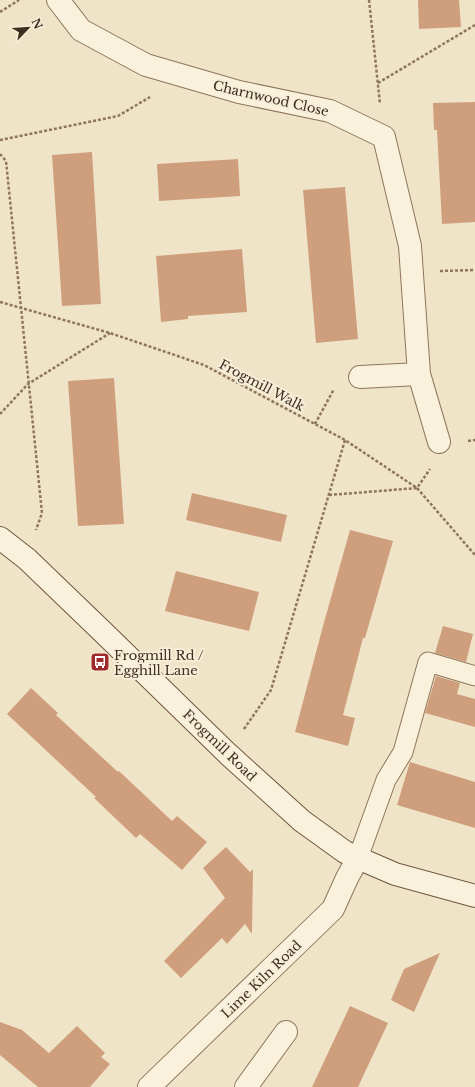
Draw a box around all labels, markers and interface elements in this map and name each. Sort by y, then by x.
north arrow [8,8,48,48]
text: N [29,16,46,32]
street label: Charnwood Close [211,77,330,120]
street label: Frogmill Walk [216,356,308,415]
place label: Frogmill Rd / Egghill Lane [114,647,204,679]
bus stop icon: Frogmill Rd / Egghill Lane [89,651,111,673]
street label: Frogmill Road [179,706,260,785]
street label: Lime Kiln Road [218,937,305,1022]

